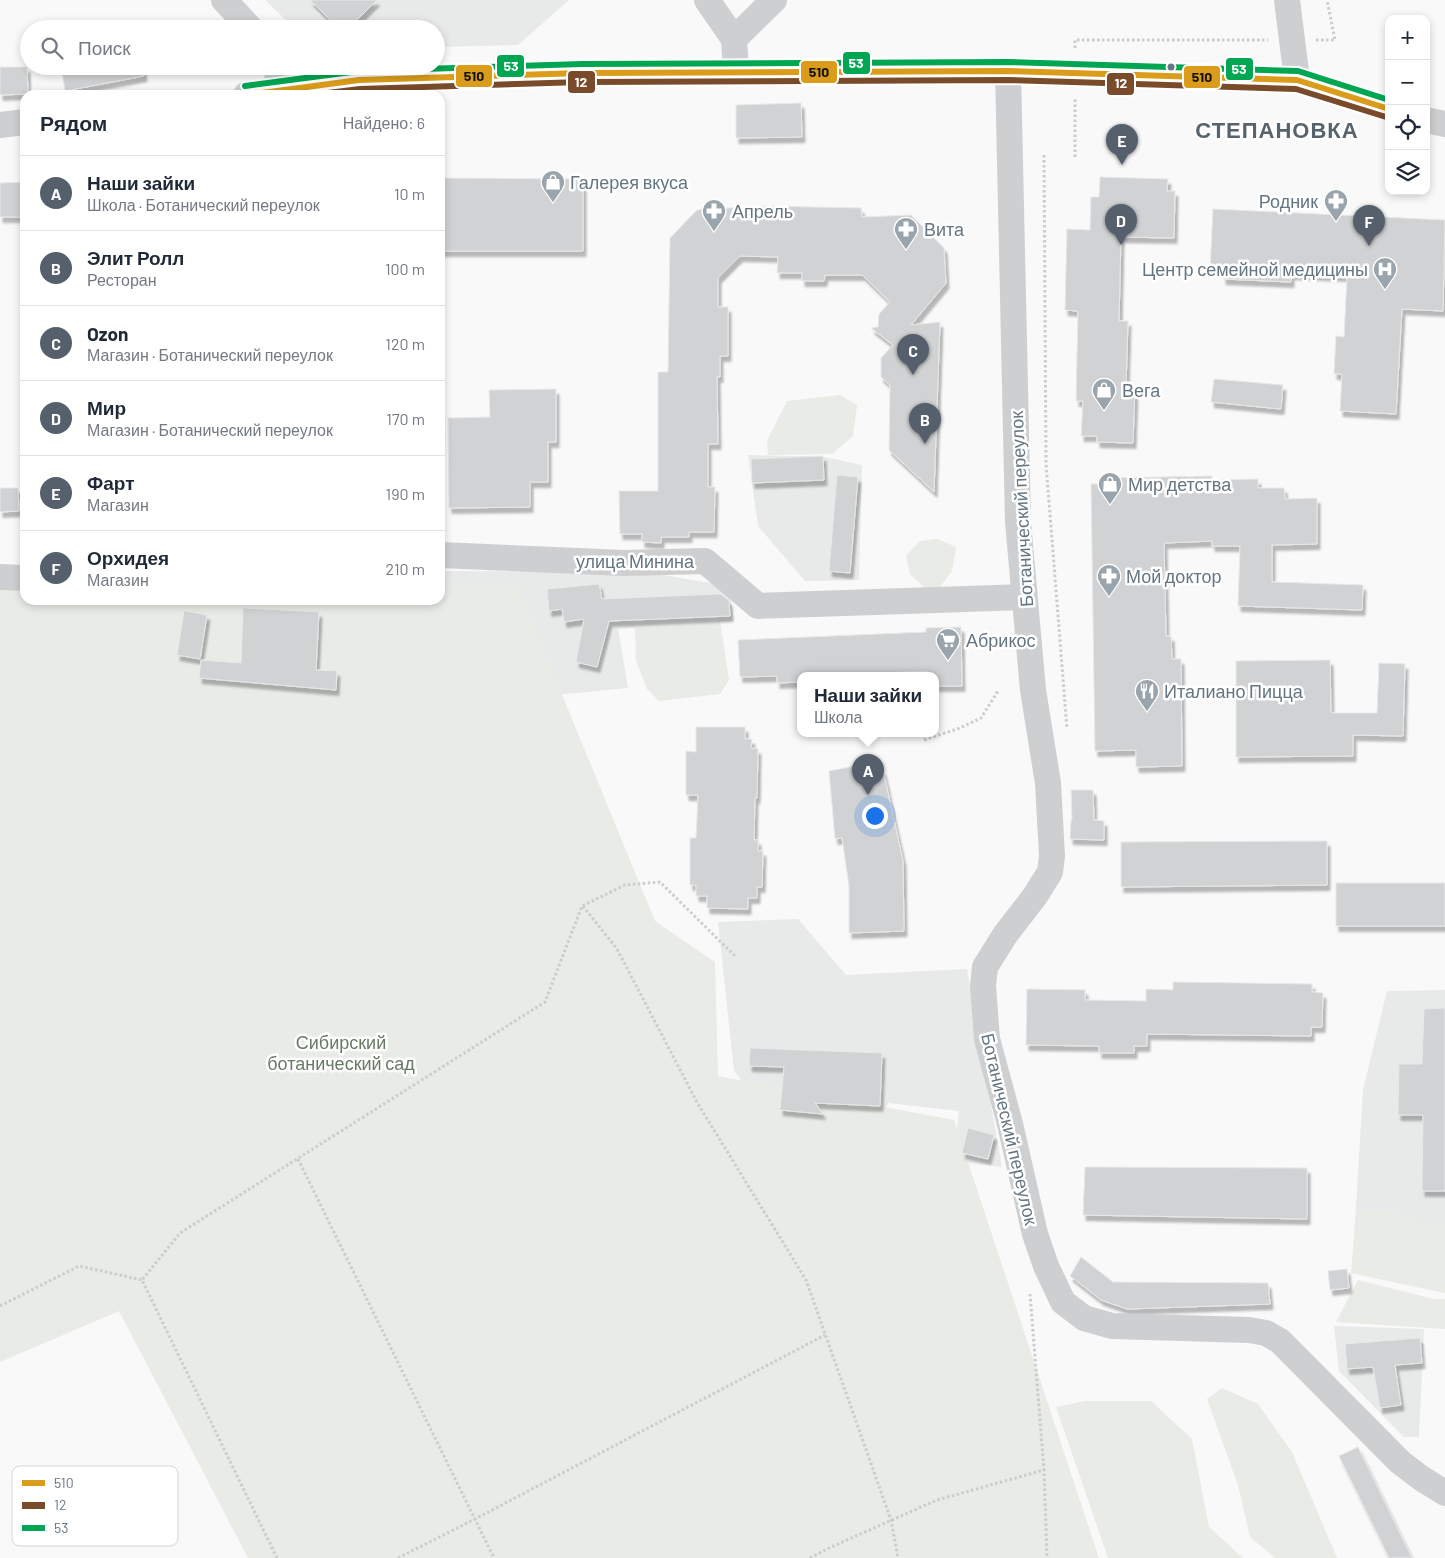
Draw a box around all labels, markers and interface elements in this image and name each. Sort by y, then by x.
map controls [1385,15,1430,195]
button: + [1385,15,1430,60]
search box [20,20,445,75]
icon: search [38,34,66,62]
text: Поиск [78,36,131,59]
line badge: 53 [842,51,871,75]
line badge: 53 [496,54,525,78]
text: 53 [848,54,864,71]
text: 53 [503,57,519,74]
line badge: 53 [1225,57,1254,81]
line badge: 510 [800,60,838,84]
text: 53 [1231,60,1247,77]
button: − [1385,60,1430,105]
unlabelled marker [1166,62,1176,72]
text: 510 [809,63,829,80]
line badge: 510 [455,64,493,88]
line badge: 510 [1183,65,1221,89]
text: 510 [464,67,484,84]
text: 510 [1192,68,1212,85]
line badge: 12 [567,70,596,94]
line badge: 12 [1106,72,1135,96]
text: 12 [575,73,588,90]
text: 12 [1115,74,1128,91]
button: locate [1385,105,1430,150]
text: Рядом [40,110,107,135]
text: Найдено: 6 [343,113,425,132]
district label: СТЕПАНОВКА [1195,116,1359,142]
pin: E [1106,124,1138,165]
button: layers [1385,150,1430,195]
shop icon: Галерея вкуса [540,169,566,203]
text: Наши зайки [87,171,195,194]
place label: Галерея вкуса [570,171,689,193]
text: A [51,184,61,203]
text: 10 m [394,184,425,203]
pharmacy icon: Родник [1323,188,1349,222]
place label: Родник [1259,190,1318,212]
text: Школа · Ботанический переулок [87,195,320,214]
pharmacy icon: Апрель [701,198,727,232]
place label: Апрель [732,200,793,222]
pin: D [1105,204,1137,245]
pin: F [1353,205,1385,246]
pharmacy icon: Вита [893,216,919,250]
place label: Вита [924,218,965,240]
text: Элит Ролл [87,246,184,269]
hospital icon: Центр семейной медицины [1372,256,1398,290]
place label: Центр семейной медицины [1142,258,1368,280]
text: B [51,259,61,278]
text: 100 m [385,259,425,278]
text: Ресторан [87,270,157,289]
text: Ozon [87,322,129,345]
text: C [51,334,61,353]
text: 120 m [385,334,425,353]
pin: C [897,334,929,375]
text: Магазин · Ботанический переулок [87,345,333,364]
shop icon: Вега [1091,377,1117,411]
place label: Вега [1122,379,1161,401]
text: Мир [87,396,126,419]
pin: B [909,403,941,444]
text: D [51,409,61,428]
text: 170 m [386,409,425,428]
street label: Ботанический переулок [1005,410,1037,608]
text: Магазин · Ботанический переулок [87,420,333,439]
text: Фарт [87,471,134,494]
shop icon: Мир детства [1097,471,1123,505]
place label: Мир детства [1128,473,1232,495]
text: E [51,484,61,503]
text: 190 m [386,484,425,503]
text: Магазин [87,495,149,514]
text: Орхидея [87,546,169,569]
street label: улица Минина [576,550,695,572]
text: F [52,559,60,578]
text: 210 m [386,559,425,578]
pharmacy icon: Мой доктор [1096,563,1122,597]
place label: Мой доктор [1126,565,1222,587]
text: Магазин [87,570,149,589]
supermarket icon: Абрикос [935,627,961,661]
place label: Абрикос [966,629,1035,651]
popup [797,672,939,737]
restaurant icon: Италиано Пицца [1134,678,1160,712]
place label: Италиано Пицца [1164,680,1304,702]
text: Наши зайки [814,683,922,706]
text: Школа [814,707,863,726]
pin: A [852,754,884,795]
your location [862,803,888,829]
park label: Сибирский ботанический сад [267,1031,415,1074]
street label: Ботанический переулок [977,1031,1043,1227]
legend [12,1466,178,1546]
text: 510 [54,1474,74,1491]
text: 12 [54,1496,66,1513]
text: 53 [54,1519,68,1536]

